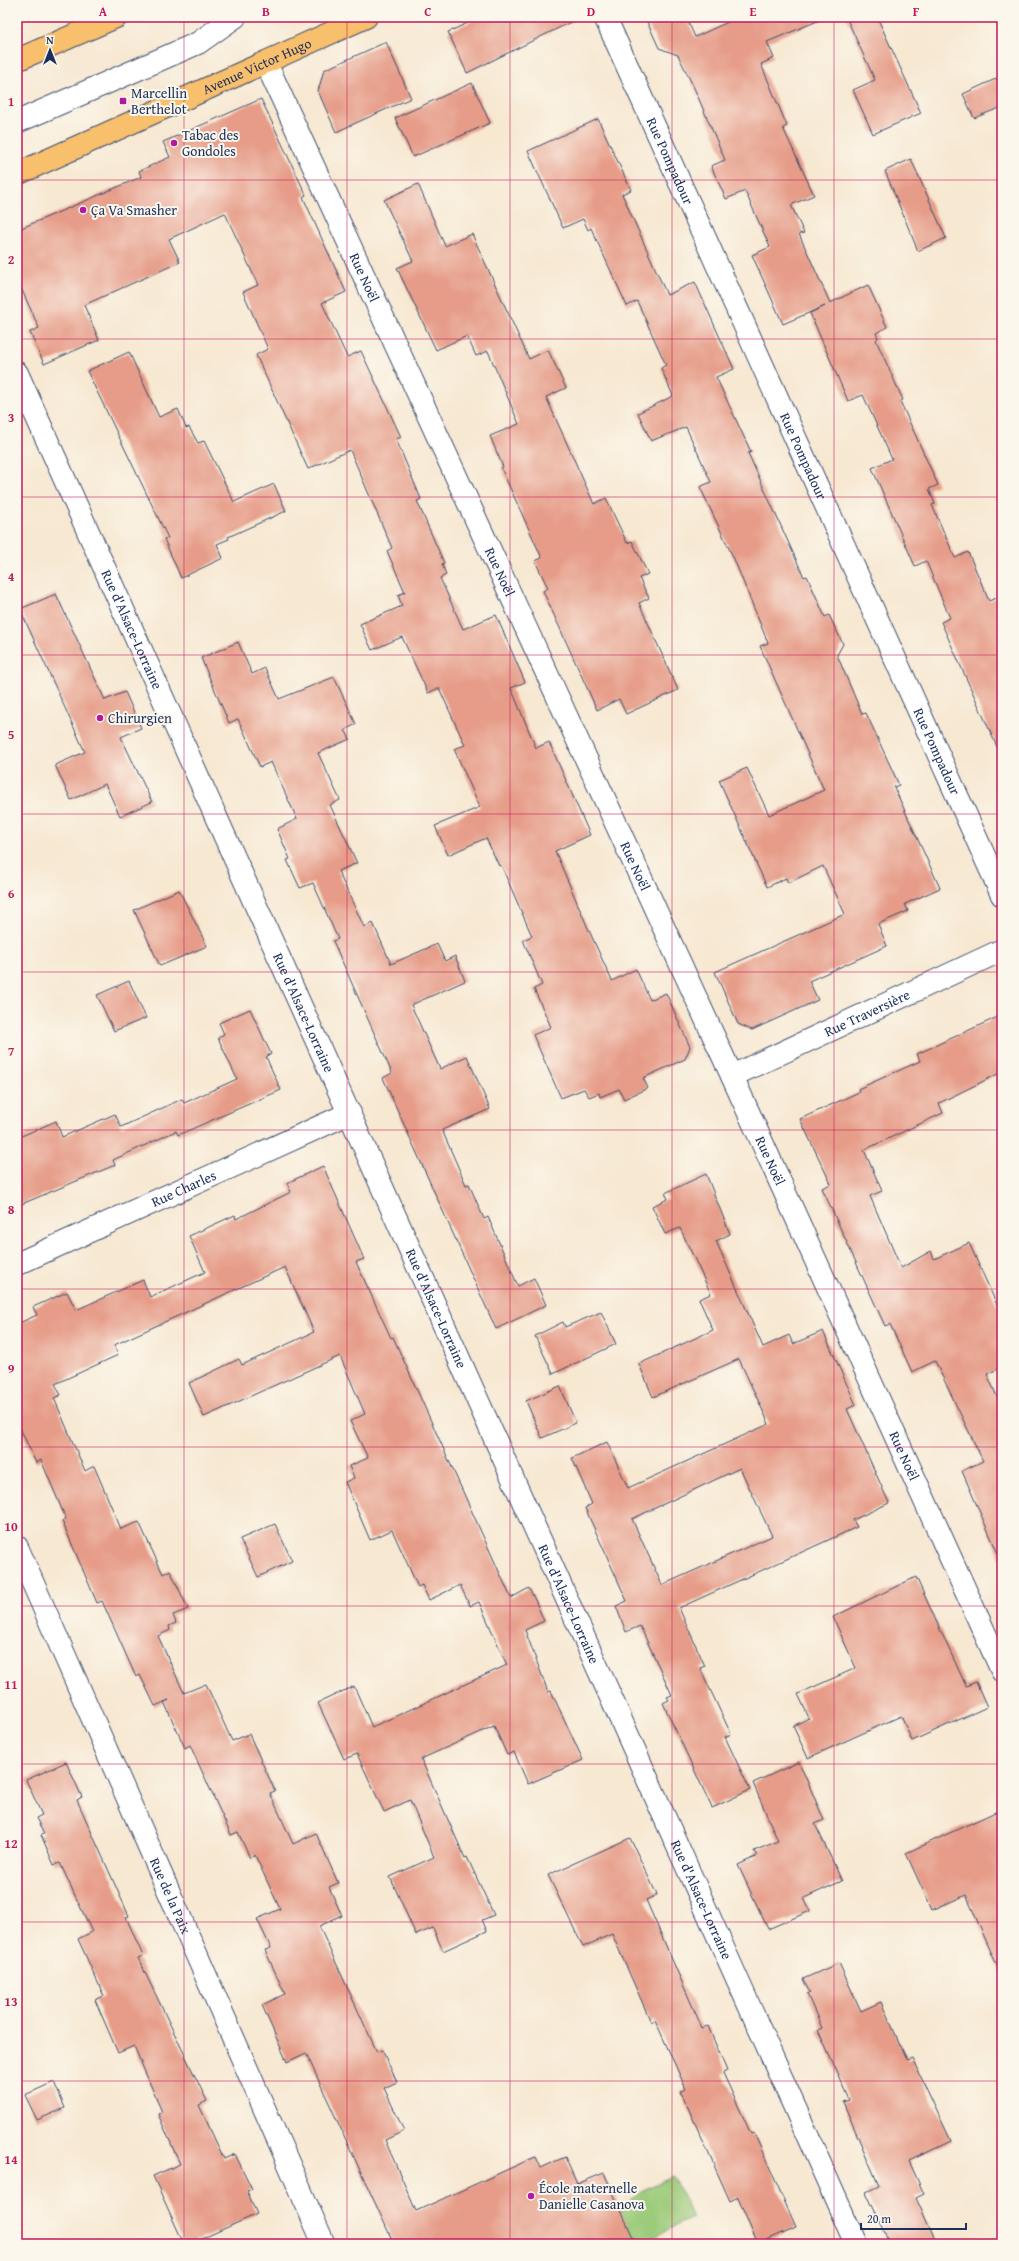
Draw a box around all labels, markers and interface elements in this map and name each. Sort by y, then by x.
text: A [99,2,108,21]
text: B [262,2,270,21]
text: C [424,2,432,21]
text: D [587,2,595,21]
text: E [750,2,757,21]
text: F [913,2,920,21]
north arrow [30,30,70,70]
text: N [46,32,54,48]
street label: Avenue Victor Hugo [199,33,315,99]
place label: Marcellin Berthelot [131,83,187,119]
text: 1 [8,92,14,111]
marker: Marcellin Berthelot [118,96,128,106]
street label: Rue Pompadour [642,114,699,208]
place label: Tabac des Gondoles [182,125,239,161]
marker: Tabac des Gondoles [169,138,179,148]
place label: Ça Va Smasher [91,200,177,220]
marker: Ça Va Smasher [78,205,88,215]
text: 2 [8,250,15,269]
street label: Rue Noël [345,250,385,305]
text: 3 [8,408,14,427]
street label: Rue Pompadour [775,409,832,503]
street label: Rue Noël [480,544,520,600]
street label: Rue d'Alsace-Lorraine [96,566,168,693]
text: 4 [8,567,15,586]
street label: Rue Pompadour [909,705,966,798]
place label: Chirurgien [108,708,172,728]
marker: Chirurgien [95,713,105,723]
text: 5 [8,725,15,744]
street label: Rue Noël [615,838,655,894]
text: 6 [8,884,15,903]
street label: Rue d'Alsace-Lorraine [268,950,340,1076]
street label: Rue Traversière [821,984,914,1042]
text: 7 [8,1042,15,1061]
street label: Rue Noël [751,1133,790,1189]
street label: Rue Charles [148,1165,219,1212]
text: 8 [8,1200,15,1219]
street label: Rue d'Alsace-Lorraine [401,1245,472,1372]
text: 9 [8,1359,15,1378]
street label: Rue Noël [884,1428,924,1484]
text: 10 [4,1517,18,1536]
street label: Rue d'Alsace-Lorraine [533,1541,605,1667]
text: 11 [4,1675,18,1694]
text: 12 [4,1834,18,1853]
street label: Rue d'Alsace-Lorraine [666,1837,737,1963]
street label: Rue de la Paix [145,1854,196,1938]
text: 13 [4,1992,18,2011]
text: 14 [4,2150,18,2169]
place label: École maternelle Danielle Casanova [539,2178,645,2214]
marker: École maternelle Danielle Casanova [526,2191,536,2201]
scale bar [861,2205,966,2231]
text: 20 m [867,2210,891,2227]

